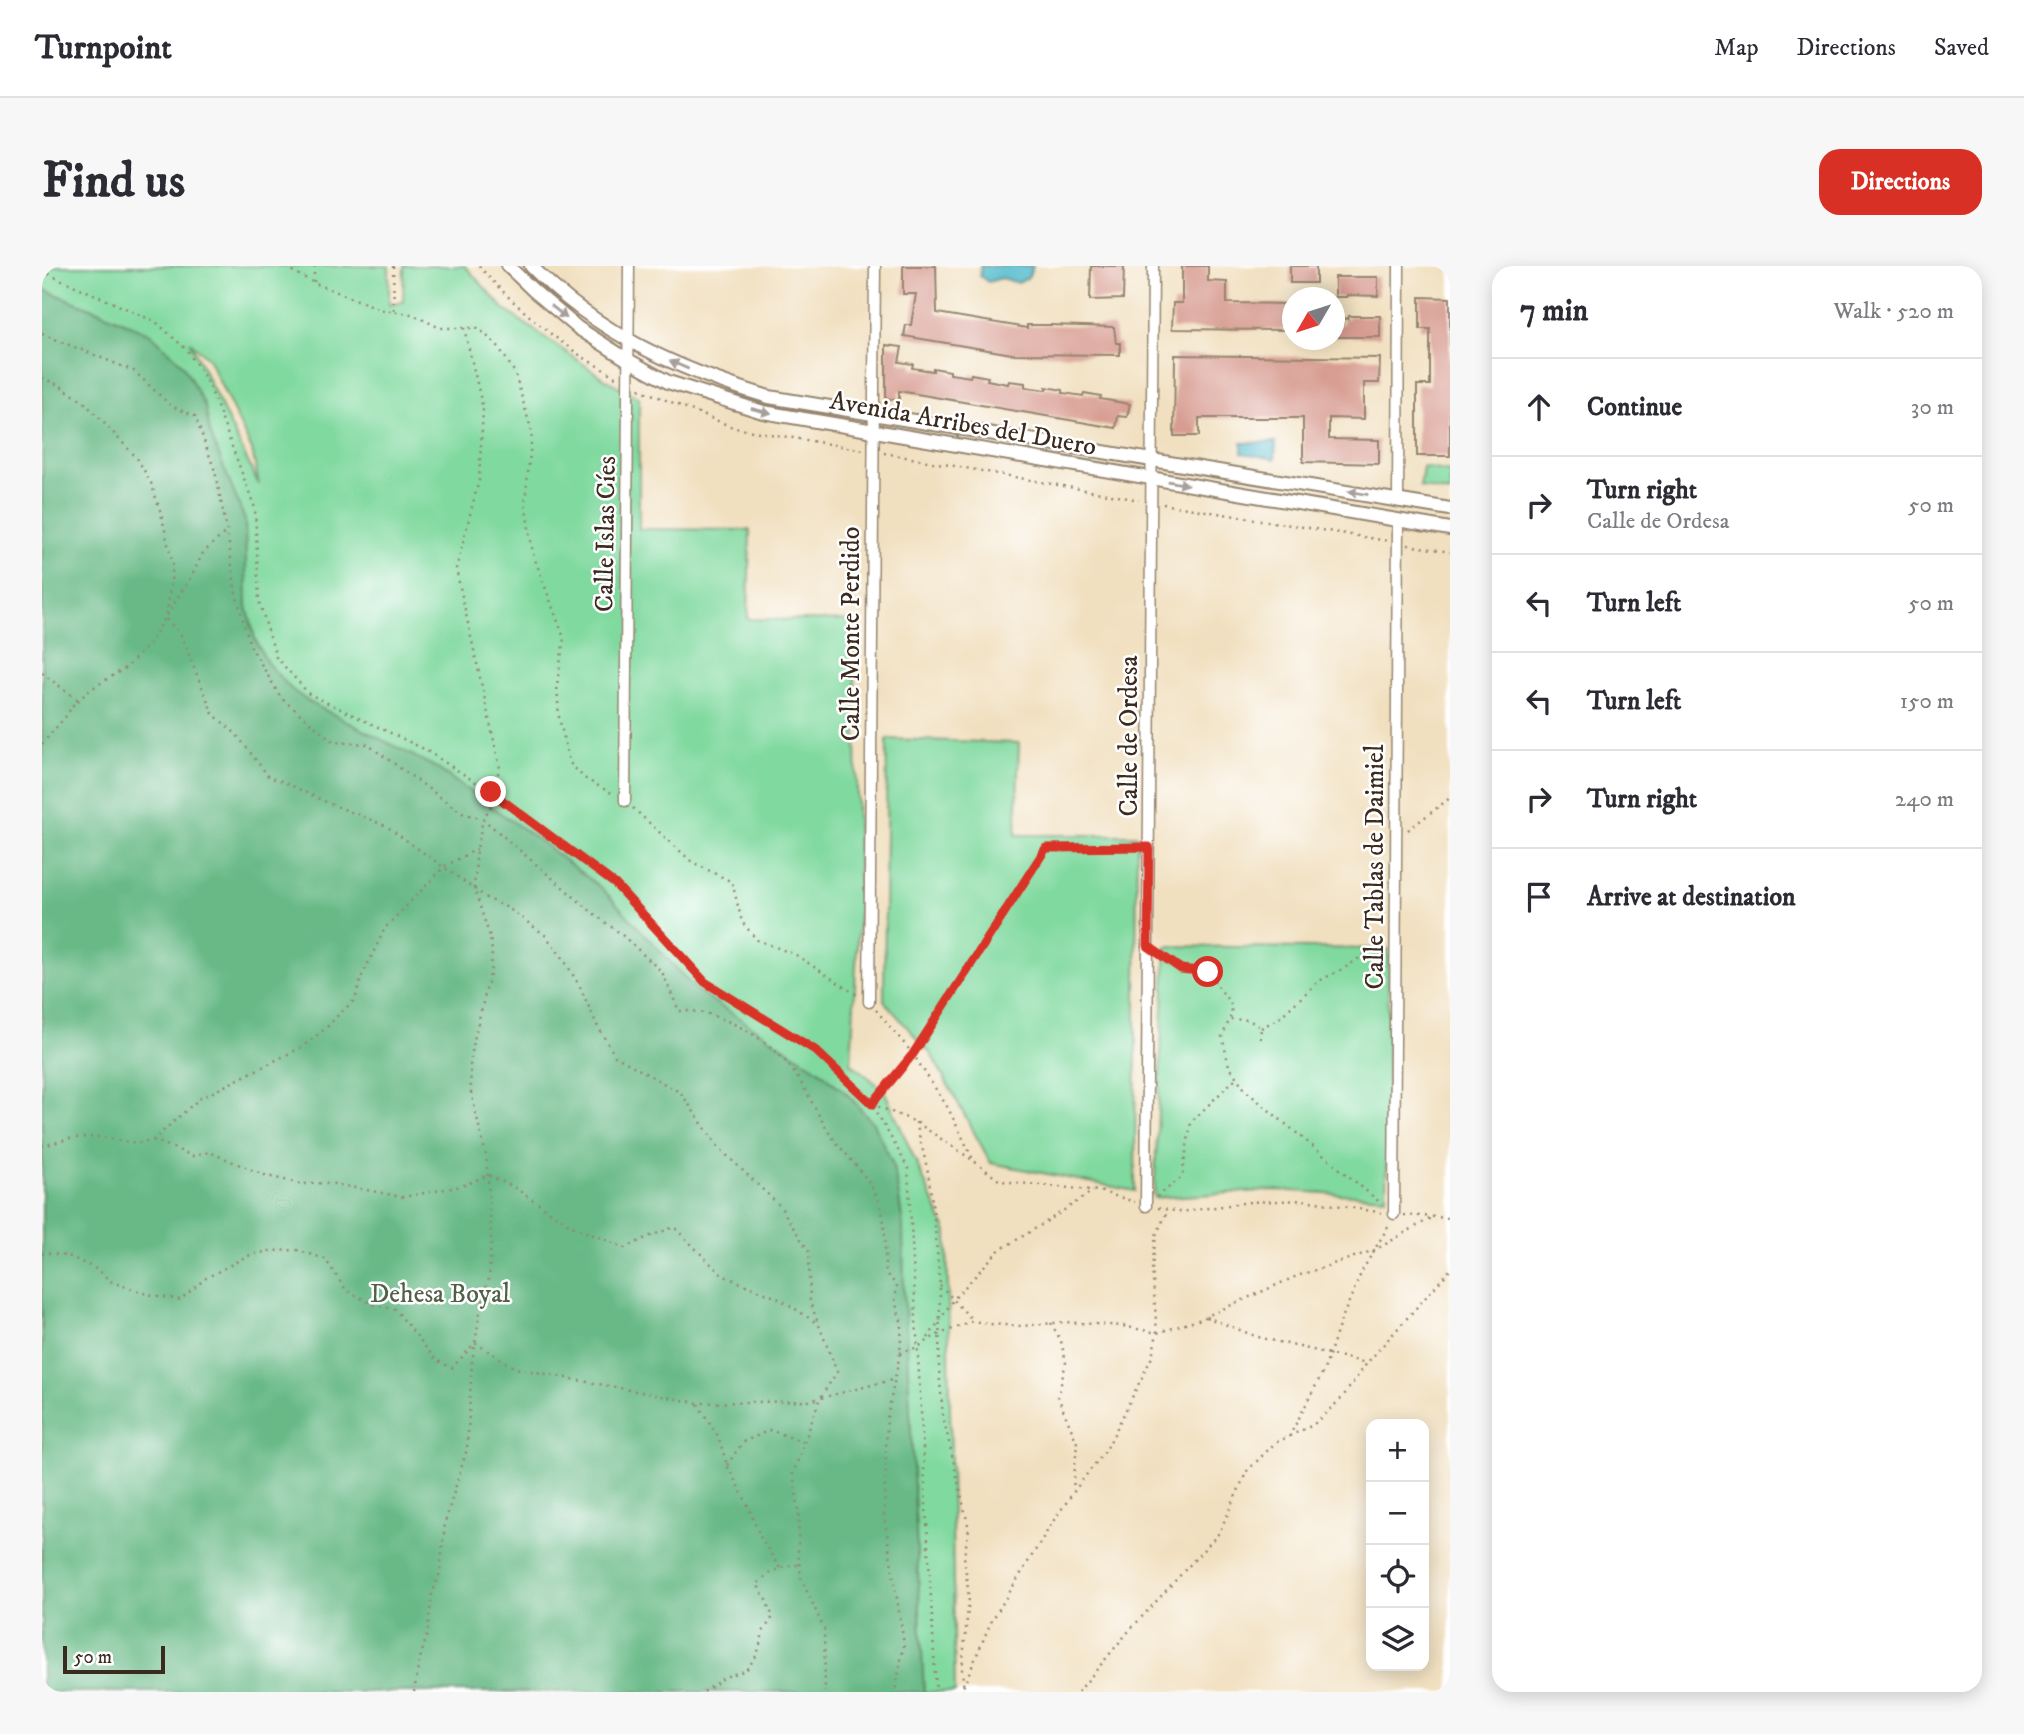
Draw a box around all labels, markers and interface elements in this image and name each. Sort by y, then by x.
text: Turnpoint [35,28,172,69]
text: Map [1714,33,1759,63]
text: Directions [1797,33,1896,63]
text: Saved [1934,33,1989,63]
button: Directions [1819,149,1982,215]
text: Find us [42,151,185,213]
north arrow [1282,287,1345,350]
text: 7 min [1520,293,1588,330]
text: Walk · 520 m [1834,297,1954,326]
one-way arrow [550,304,568,319]
one-way arrow [668,360,689,371]
street label: Avenida Arribes del Duero [827,384,1099,464]
icon: ahead [1520,388,1558,426]
text: Continue [1587,391,1682,424]
text: 30 m [1911,393,1954,422]
one-way arrow [750,406,772,417]
street label: Calle Islas Cíes [588,456,624,612]
text: Turn right [1587,474,1697,507]
one-way arrow [1167,478,1189,489]
icon: right [1520,486,1558,524]
one-way arrow [1347,487,1369,498]
text: 50 m [1908,491,1954,520]
text: Calle de Ordesa [1587,507,1729,536]
street label: Calle Monte Perdido [835,527,868,741]
icon: left [1520,584,1558,622]
text: Turn left [1587,587,1681,620]
text: 50 m [1908,589,1954,618]
street label: Calle de Ordesa [1113,656,1146,817]
icon: left [1520,682,1558,720]
text: Turn left [1587,685,1681,718]
text: 150 m [1900,687,1954,716]
street label: Calle Tablas de Daimiel [1359,744,1392,990]
route end [475,776,506,807]
icon: right [1520,780,1558,818]
text: Turn right [1587,783,1697,816]
text: 240 m [1895,785,1954,814]
icon: arrive [1520,878,1558,916]
text: Arrive at destination [1587,881,1796,914]
route start [1192,956,1223,987]
park label: Dehesa Boyal [370,1278,510,1311]
map controls [1366,1419,1429,1671]
button: + [1366,1419,1429,1482]
button: − [1366,1482,1429,1545]
button: locate [1366,1545,1429,1608]
button: layers [1366,1608,1429,1671]
scale bar [63,1643,164,1675]
text: 50 m [74,1646,112,1669]

